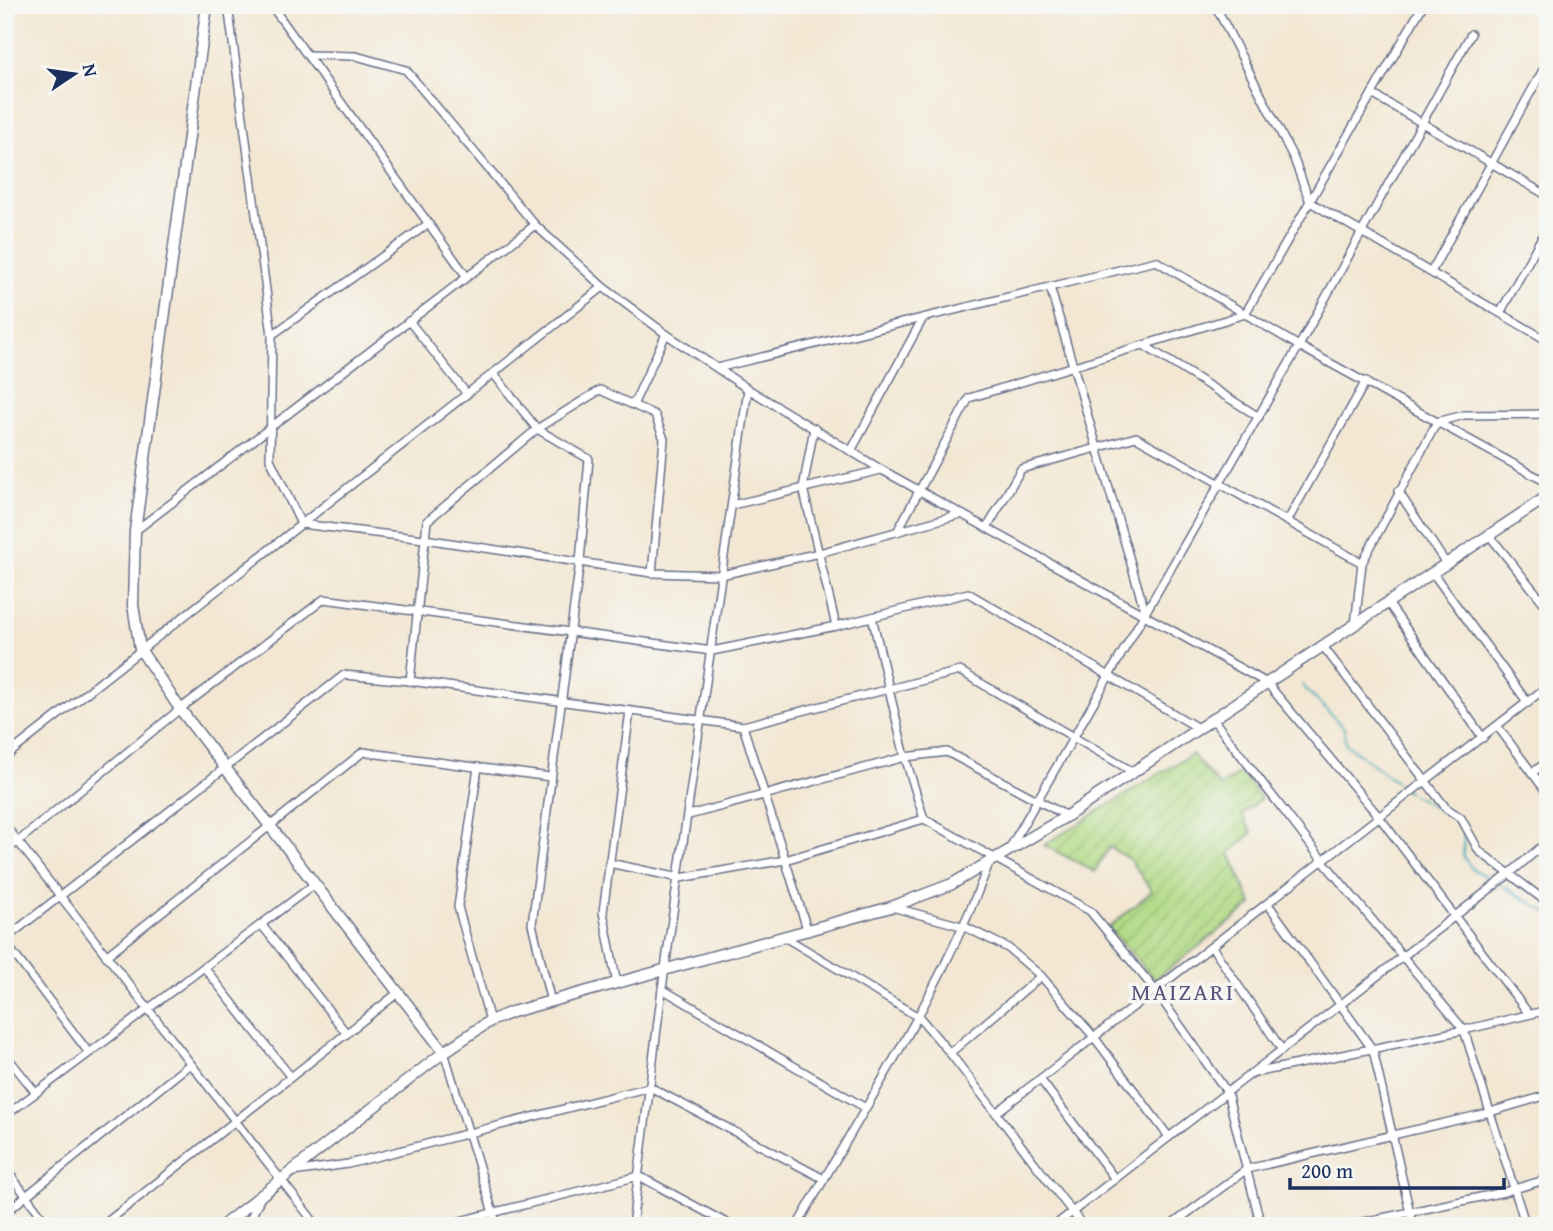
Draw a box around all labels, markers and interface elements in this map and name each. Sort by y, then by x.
north arrow [38,38,108,108]
text: N [75,61,106,80]
district label: MAIZARI [1131,974,1235,1009]
scale bar [1290,1147,1504,1191]
text: 200 m [1301,1155,1353,1186]

